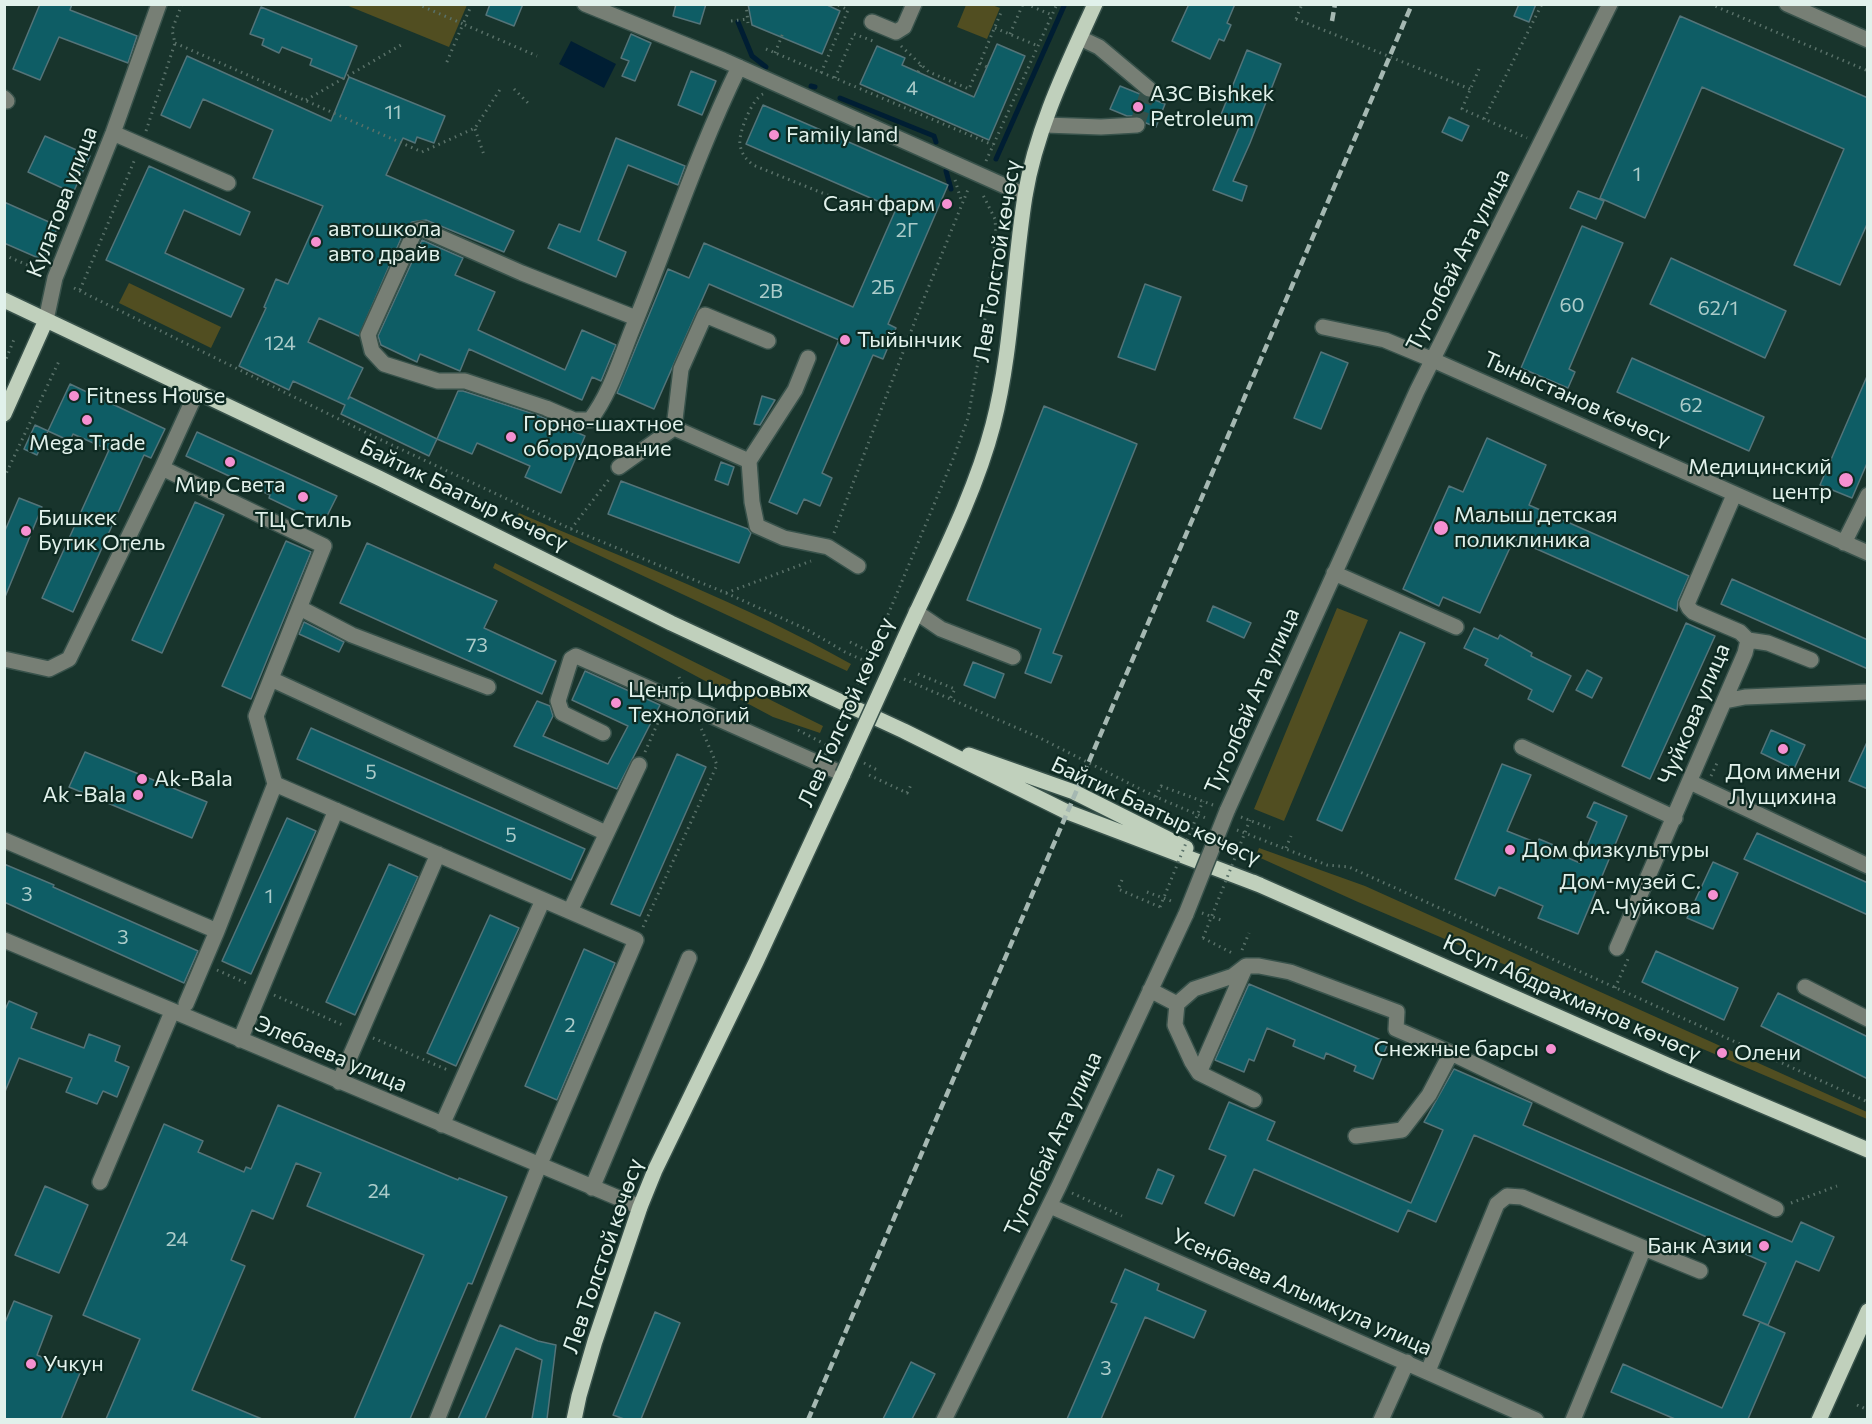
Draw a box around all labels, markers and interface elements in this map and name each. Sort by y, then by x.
house number: 4 [906,76,918,100]
place label: АЗС Bishkek Petroleum [1150,81,1274,132]
house number: 11 [384,100,402,124]
marker: АЗС Bishkek Petroleum [1131,100,1145,114]
place label: Family land [786,122,898,148]
street label: Кулатова улица [21,123,103,281]
marker: Family land [767,128,781,142]
street label: Лев Толстой көчөсү [968,158,1026,364]
house number: 1 [1633,162,1641,186]
street label: Туголбай Ата улица [1401,164,1515,356]
place label: Саян фарм [823,191,935,217]
marker: Саян фарм [940,197,954,211]
place label: автошкола авто драйв [328,216,441,268]
house number: 2Г [896,218,918,242]
marker: автошкола авто драйв [309,235,323,249]
house number: 2Б [871,275,895,299]
house number: 2В [759,279,783,303]
house number: 60 [1559,293,1585,317]
house number: 62/1 [1698,296,1738,320]
place label: Тыйынчик [857,327,962,353]
house number: 124 [264,331,296,355]
marker: Тыйынчик [838,333,852,347]
street label: Тыныстанов көчөсү [1479,346,1675,452]
place label: Fitness House [86,383,225,409]
marker: Fitness House [67,389,81,403]
house number: 62 [1679,393,1703,417]
place label: Горно-шахтное оборудование [523,411,684,463]
marker: Mega Trade [80,413,94,427]
place label: Mega Trade [29,430,145,456]
marker: Горно-шахтное оборудование [504,430,518,444]
street label: Байтик Баатыр көчөсү [356,433,572,557]
place label: Медицинский центр [1688,454,1832,506]
marker: Мир Света [223,455,237,469]
marker: Медицинский центр [1837,471,1855,489]
place label: Мир Света [175,472,285,498]
marker: ТЦ Стиль [296,490,310,504]
place label: Малыш детская поликлиника [1454,502,1618,554]
place label: Бишкек Бутик Отель [38,505,165,556]
place label: ТЦ Стиль [255,507,351,533]
marker: Малыш детская поликлиника [1432,519,1450,537]
marker: Бишкек Бутик Отель [19,524,33,538]
street label: Туголбай Ата улица [1199,604,1305,798]
street label: Лев Толстой көчөсү [792,613,900,811]
house number: 73 [466,633,488,657]
street label: Чуйкова улица [1652,639,1736,789]
place label: Центр Цифровых Технологий [628,677,808,728]
marker: Центр Цифровых Технологий [609,696,623,710]
marker: Дом имени Лущихина [1776,742,1790,756]
street label: Байтик Баатыр көчөсү [1047,751,1265,871]
place label: Дом имени Лущихина [1725,759,1841,810]
house number: 5 [365,760,377,784]
place label: Ak-Bala [154,766,233,792]
marker: Ak-Bala [135,772,149,786]
place label: Ak -Bala [43,782,126,808]
marker: Ak -Bala [131,788,145,802]
house number: 5 [505,823,517,847]
place label: Дом физкультуры [1522,837,1710,863]
marker: Дом физкультуры [1503,843,1517,857]
place label: Дом-музей С. А. Чуйкова [1559,869,1701,920]
house number: 3 [21,882,33,906]
house number: 1 [265,884,273,908]
marker: Дом-музей С. А. Чуйкова [1706,888,1720,902]
house number: 3 [117,925,129,949]
street label: Юсуп Абдрахманов көчөсү [1439,929,1705,1067]
street label: Элебаева улица [251,1010,411,1098]
house number: 2 [564,1013,576,1037]
place label: Снежные барсы [1374,1036,1539,1062]
place label: Олени [1734,1040,1801,1066]
marker: Снежные барсы [1544,1042,1558,1056]
marker: Олени [1715,1046,1729,1060]
street label: Туголбай Ата улица [999,1047,1107,1241]
street label: Лев Толстой көчөсү [557,1155,649,1357]
house number: 24 [368,1179,390,1203]
street label: Усенбаева Алымкула улица [1168,1223,1436,1361]
house number: 24 [166,1227,188,1251]
place label: Банк Азии [1647,1233,1752,1259]
marker: Банк Азии [1757,1239,1771,1253]
place label: Учкун [43,1351,104,1377]
house number: 3 [1100,1356,1112,1380]
marker: Учкун [24,1357,38,1371]

